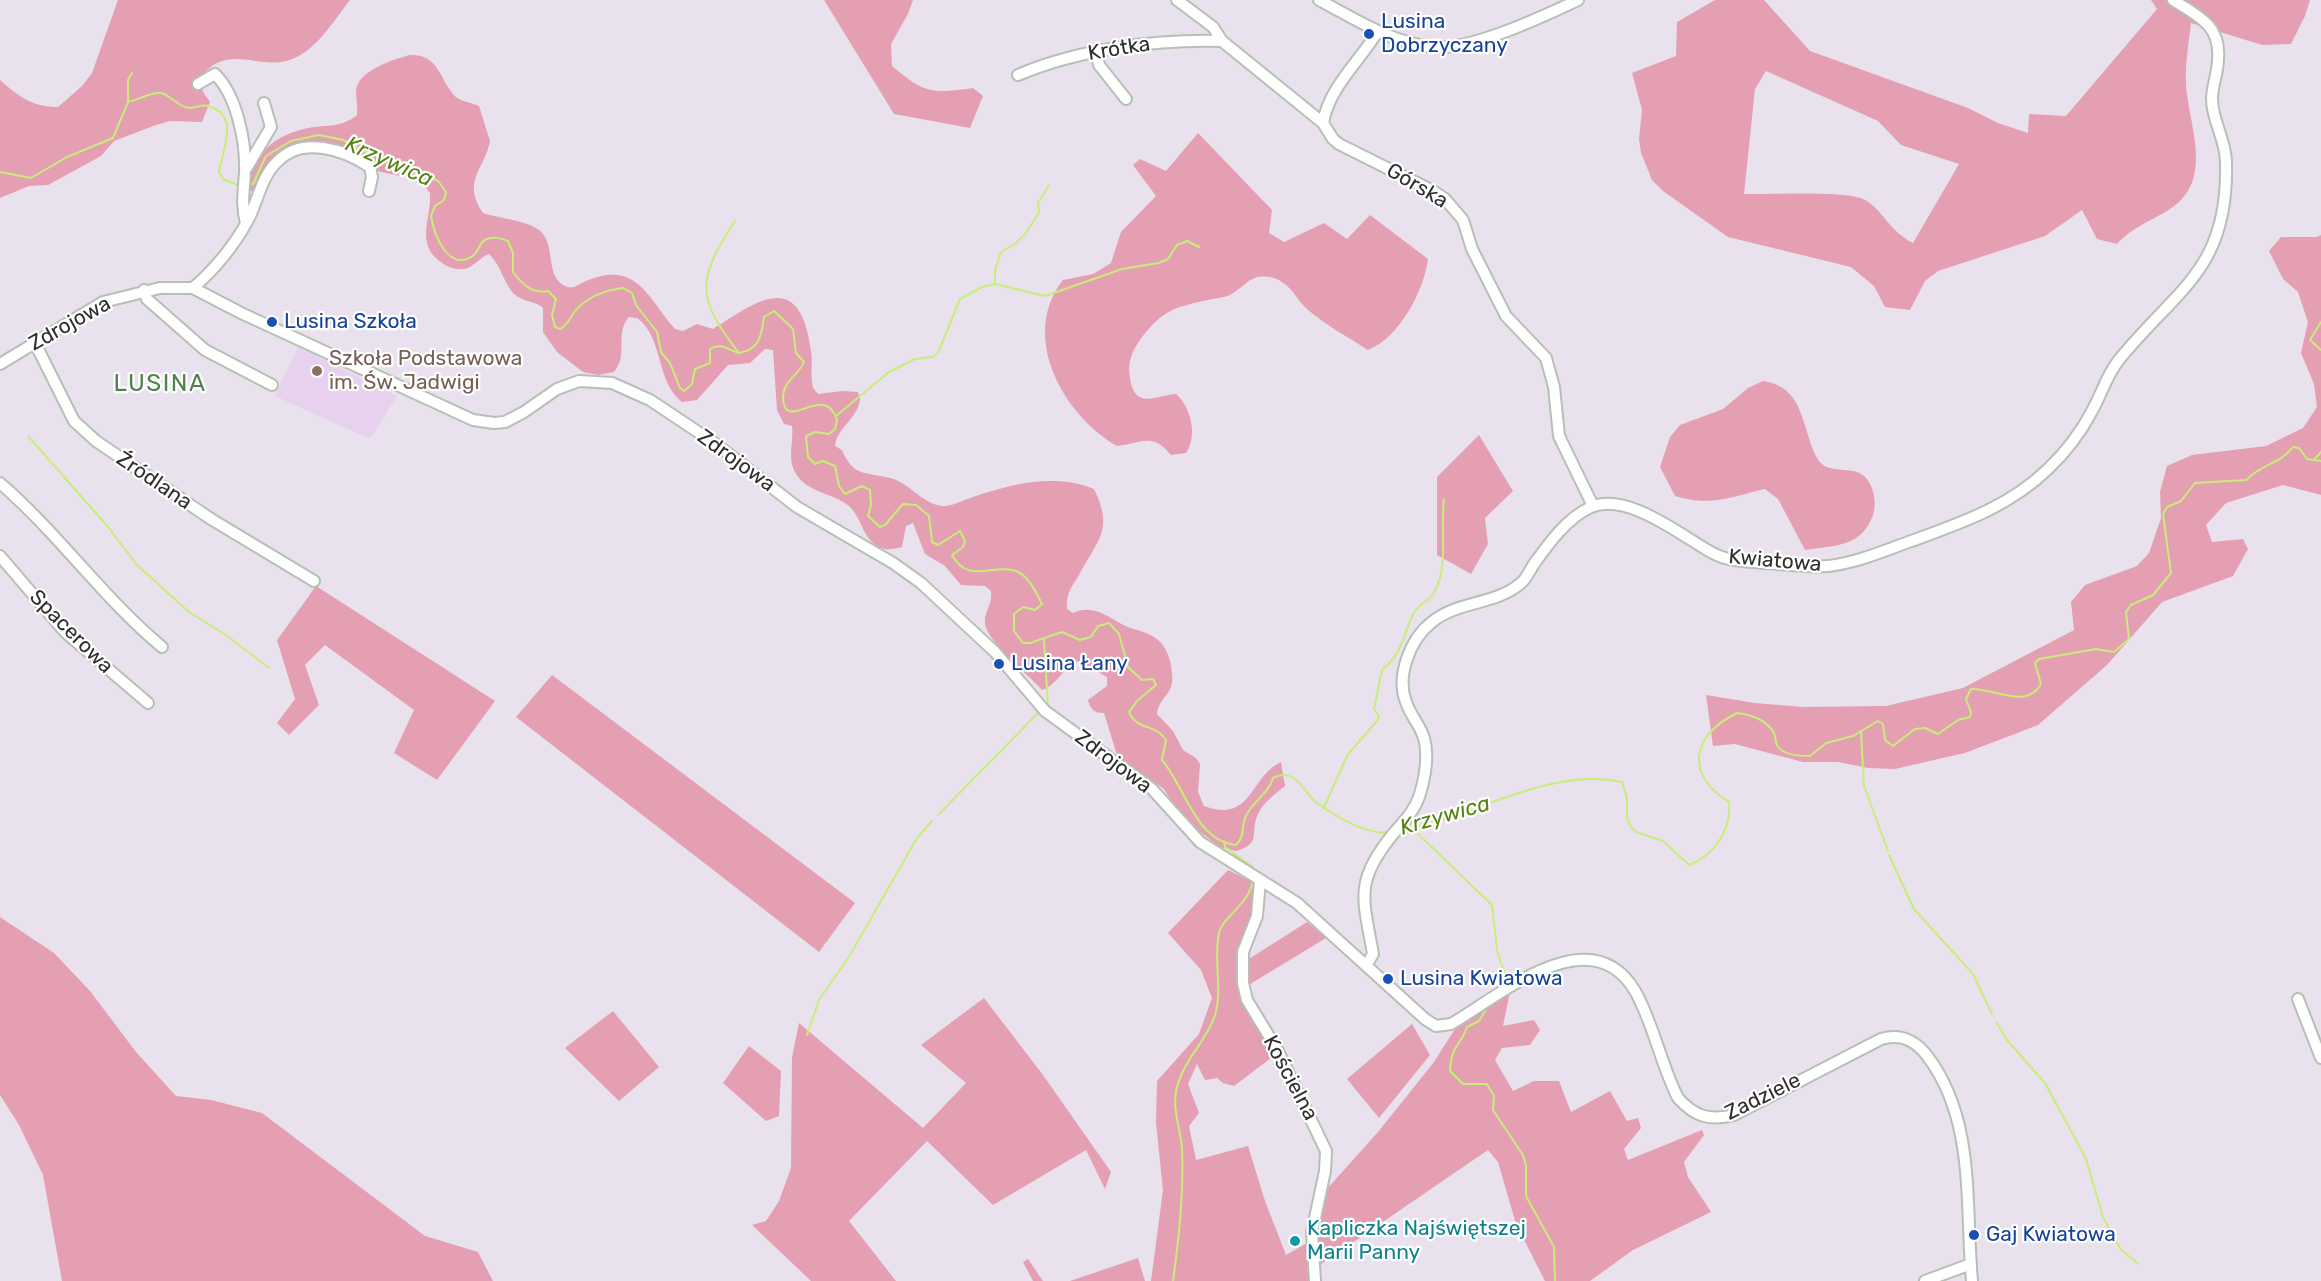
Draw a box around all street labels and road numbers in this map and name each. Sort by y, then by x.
street label: Krótka [1086,32,1152,66]
street label: Górska [1382,158,1452,214]
street label: Zdrojowa [25,291,115,357]
street label: Zdrojowa [692,424,780,498]
street label: Źródlana [111,447,197,515]
street label: Kwiatowa [1727,544,1823,578]
street label: Spacerowa [24,585,118,679]
street label: Zdrojowa [1070,725,1156,799]
street label: Kościelna [1257,1031,1323,1125]
street label: Zadziele [1721,1068,1805,1126]

